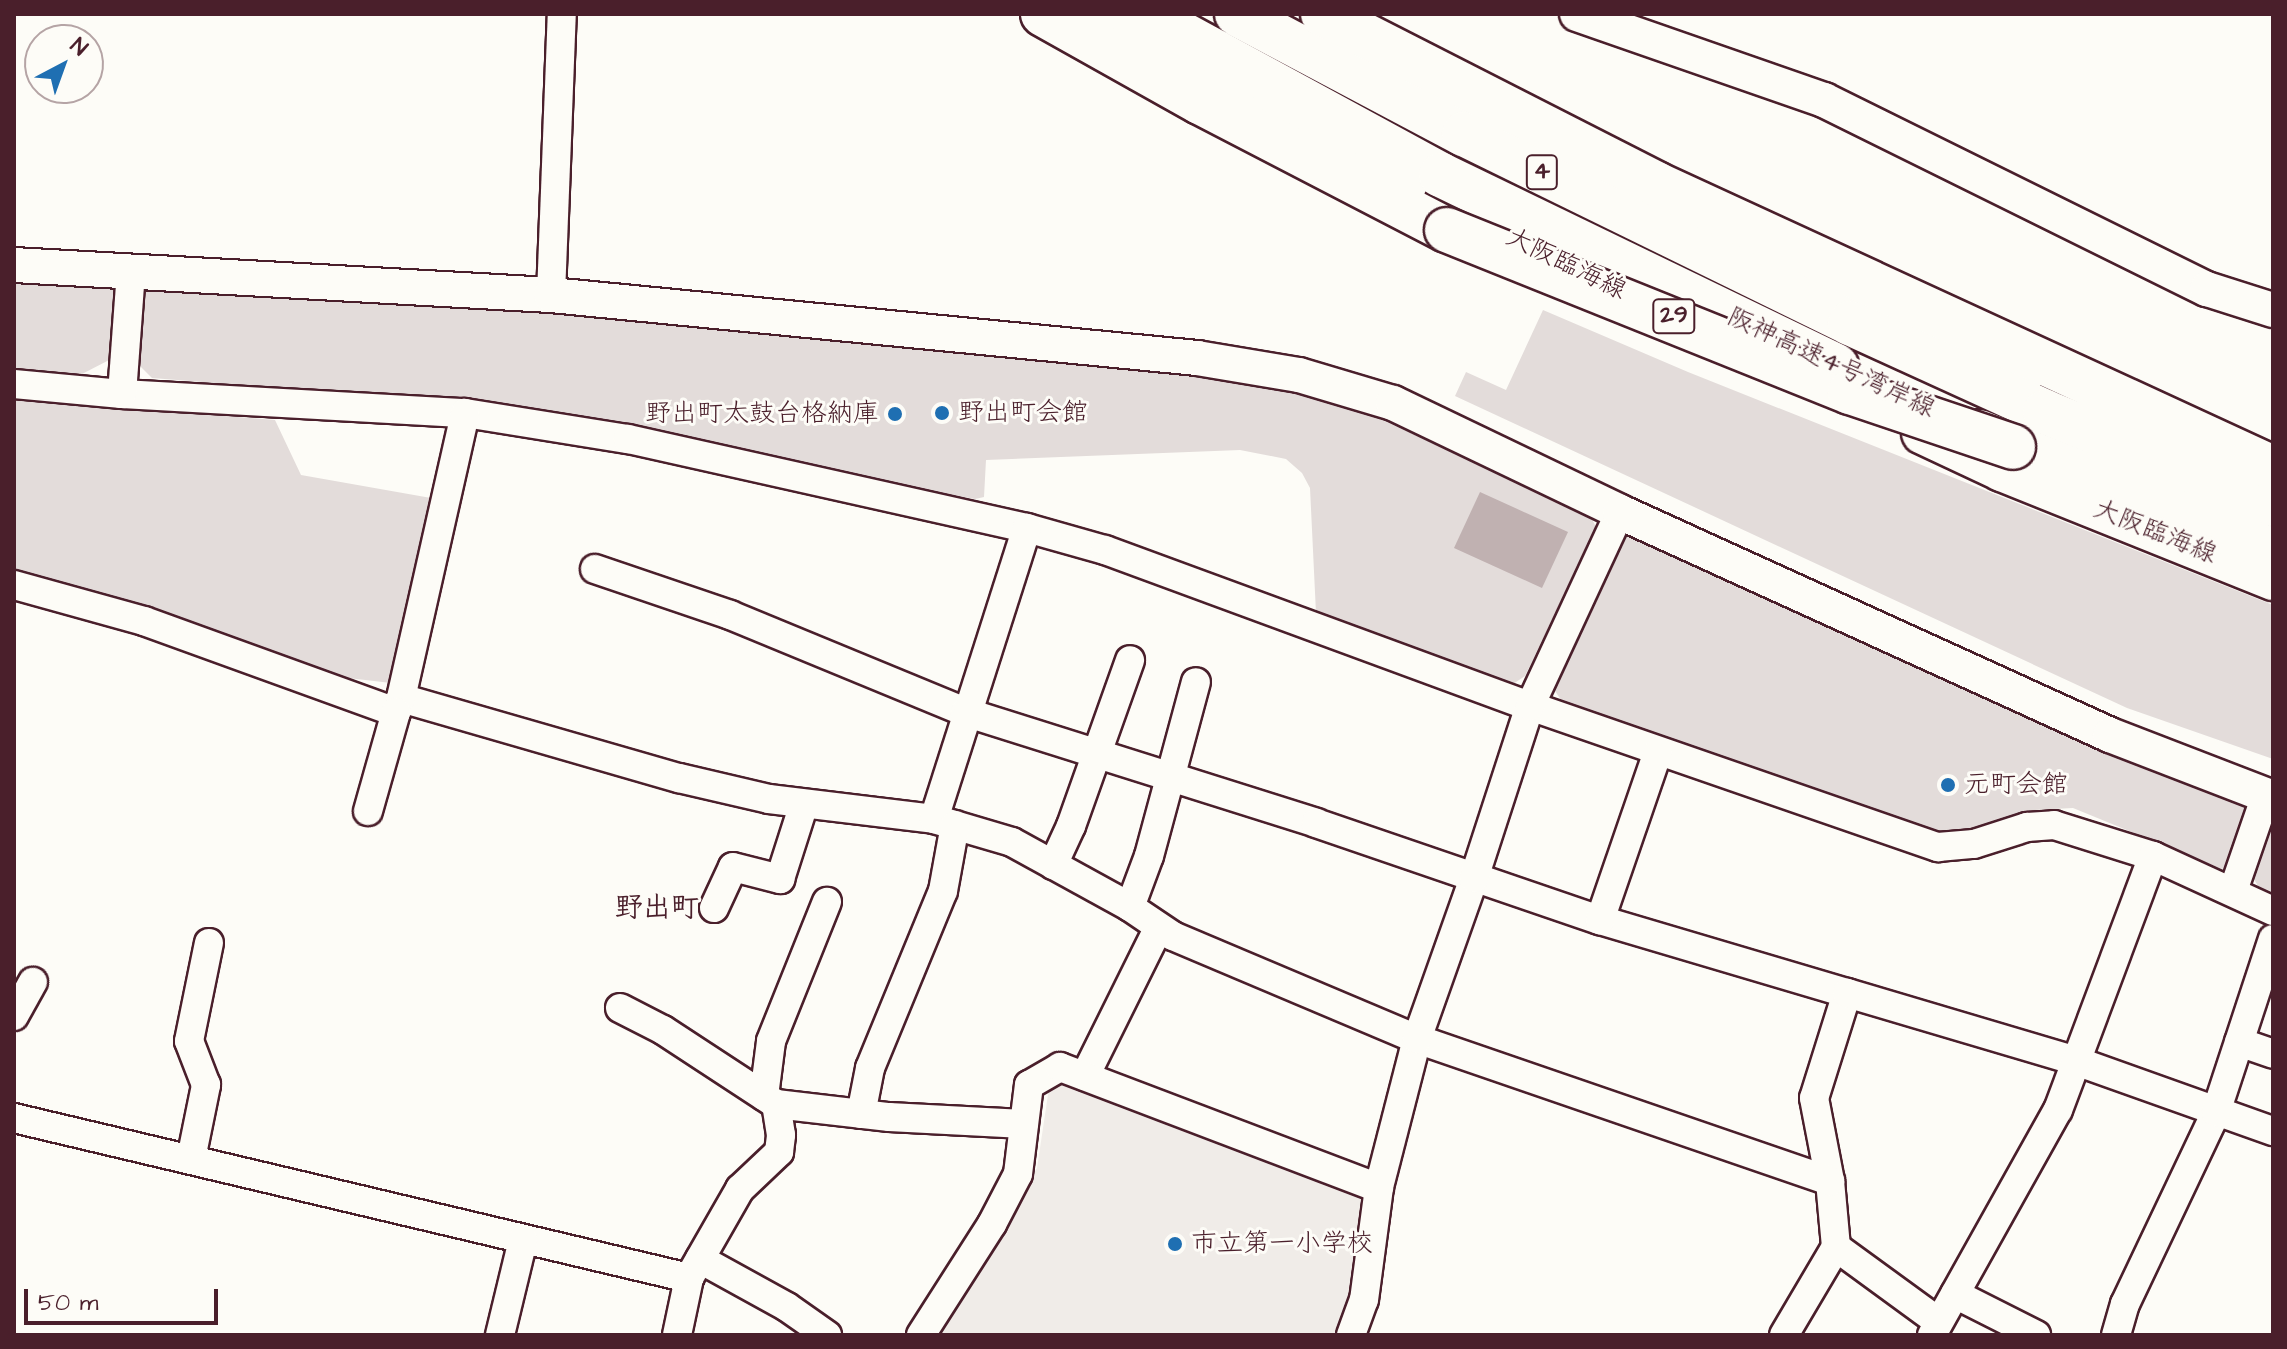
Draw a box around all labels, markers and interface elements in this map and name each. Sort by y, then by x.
north arrow [24,24,104,104]
text: N [63,31,94,63]
road number: 4 [1524,152,1560,192]
street label: 大阪臨海線 [1501,221,1631,307]
road number: 29 [1652,296,1696,336]
street label: 阪神高速4号湾岸線 [1722,301,1940,425]
place label: 野出町会館 [958,397,1088,429]
place label: 野出町太鼓台格納庫 [645,398,879,430]
marker: 野出町会館 [933,404,951,422]
marker: 野出町太鼓台格納庫 [886,405,904,423]
street label: 大阪臨海線 [2089,493,2221,571]
place label: 元町会館 [1964,769,2068,801]
marker: 元町会館 [1939,776,1957,794]
district label: 野出町 [615,891,699,925]
place label: 市立第一小学校 [1191,1228,1373,1260]
marker: 市立第一小学校 [1166,1235,1184,1253]
scale bar [28,1273,222,1323]
text: 50 m [38,1286,98,1320]

